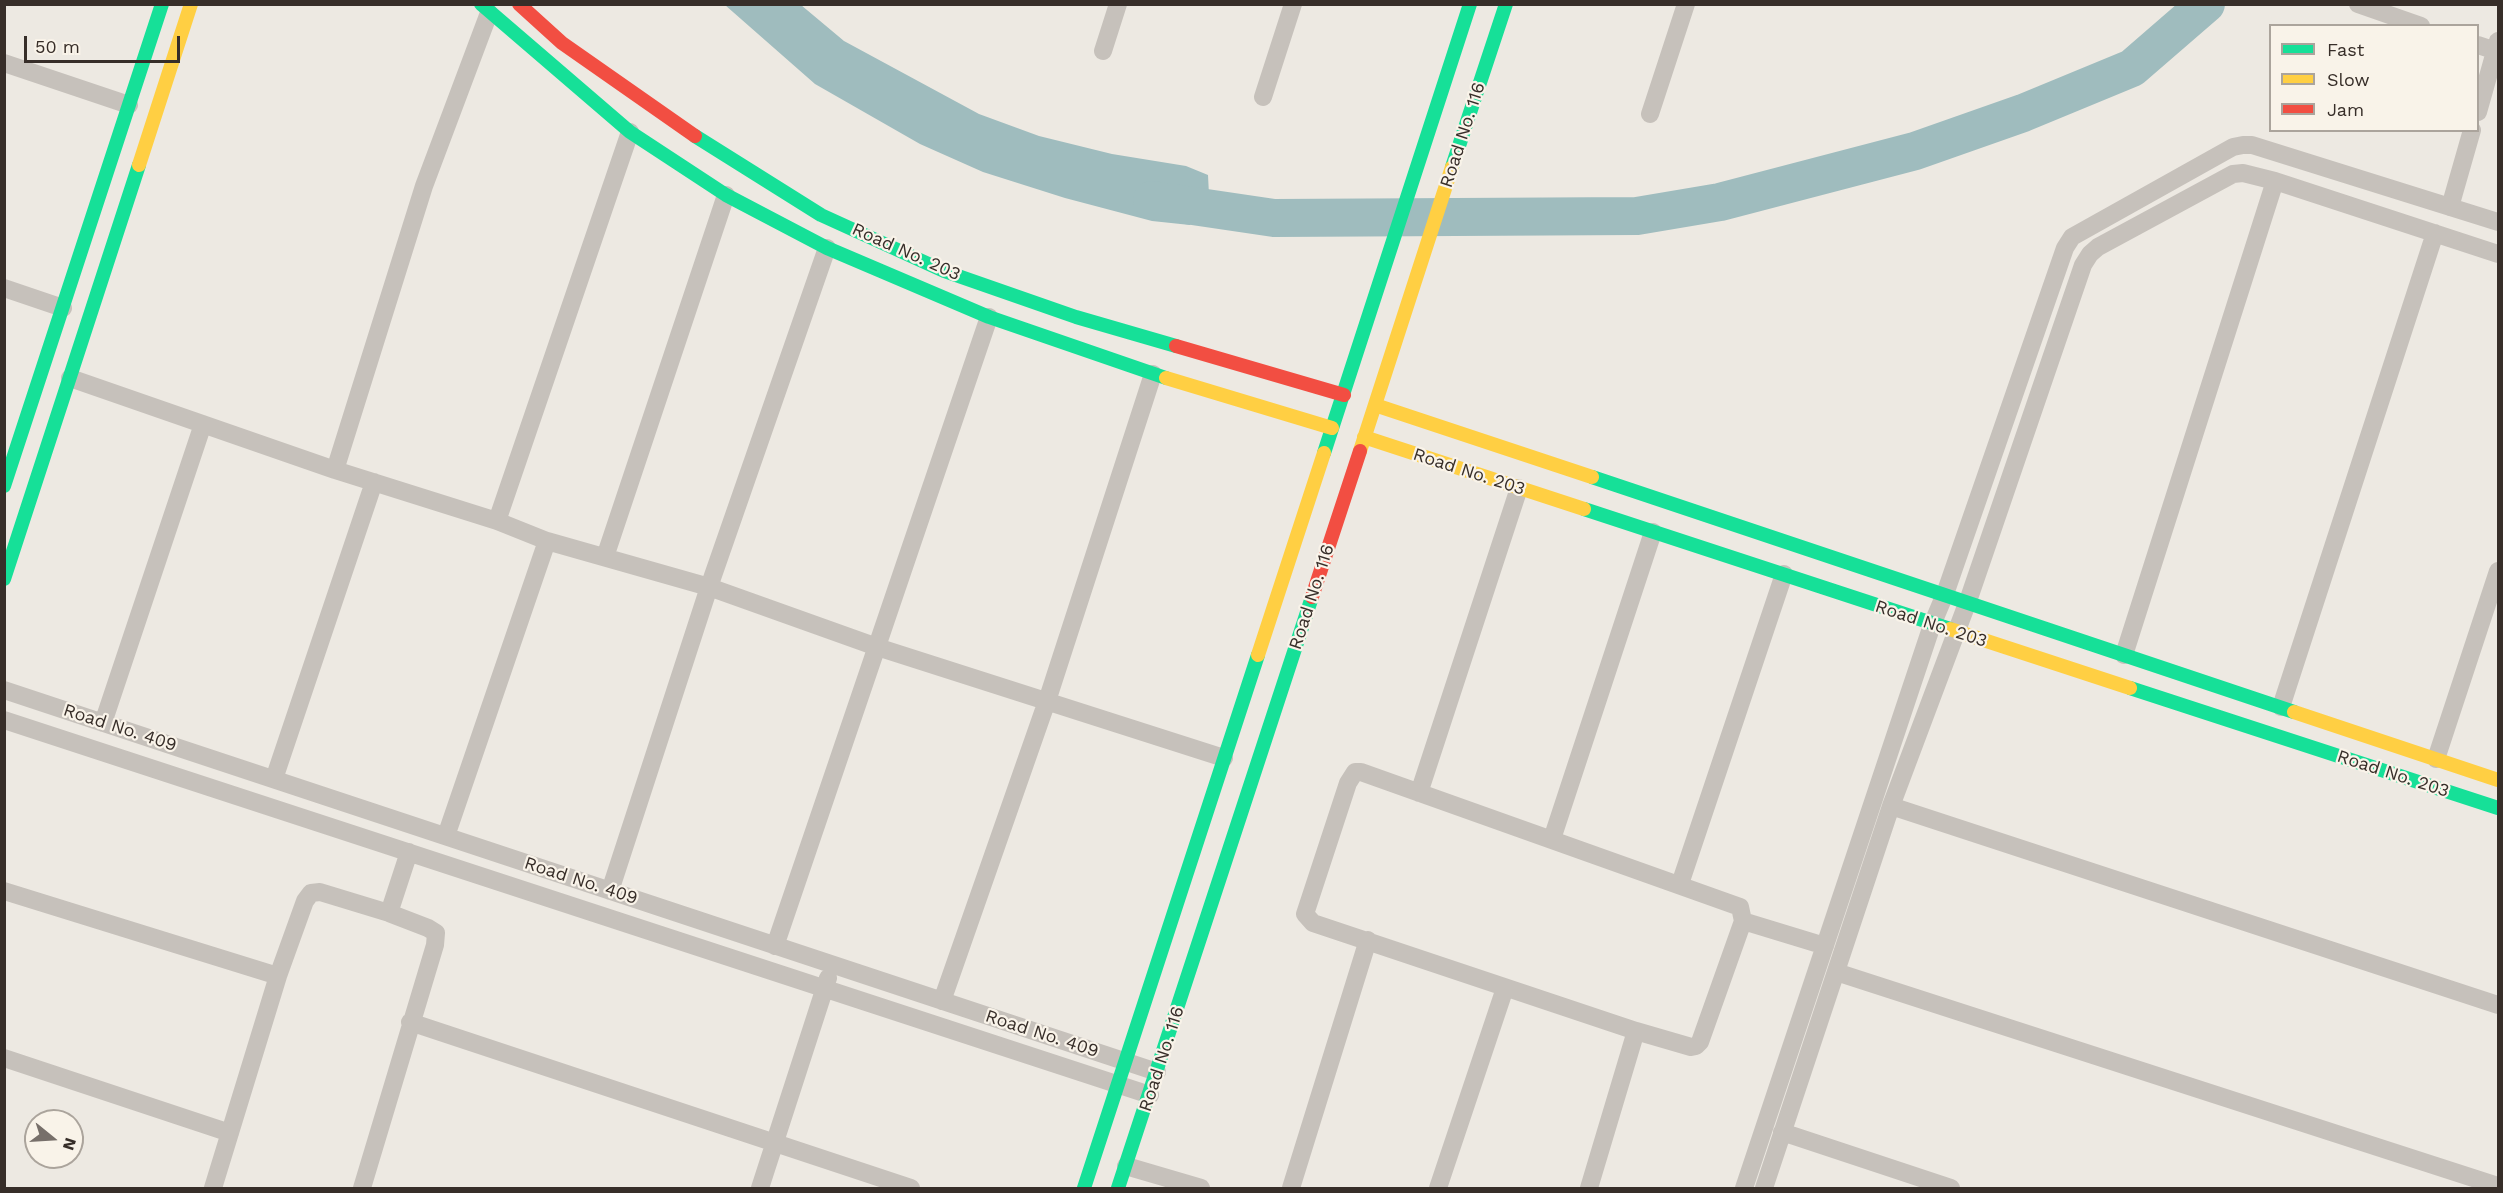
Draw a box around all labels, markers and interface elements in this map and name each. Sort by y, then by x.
scale bar [27,24,183,62]
legend [2269,24,2479,132]
text: 50 m [35,36,80,57]
text: Fast [2327,39,2364,60]
text: Slow [2327,69,2370,90]
street label: Road No. 116 [1436,80,1490,190]
text: Jam [2327,99,2364,120]
street label: Road No. 203 [848,218,964,286]
street label: Road No. 203 [1410,444,1528,500]
street label: Road No. 116 [1285,542,1339,652]
street label: Road No. 203 [1872,596,1990,652]
street label: Road No. 409 [61,700,179,756]
street label: Road No. 203 [2334,746,2452,802]
street label: Road No. 409 [522,853,640,909]
street label: Road No. 116 [1135,1004,1189,1114]
street label: Road No. 409 [983,1006,1101,1062]
north arrow [24,1109,84,1169]
text: N [59,1136,81,1153]

